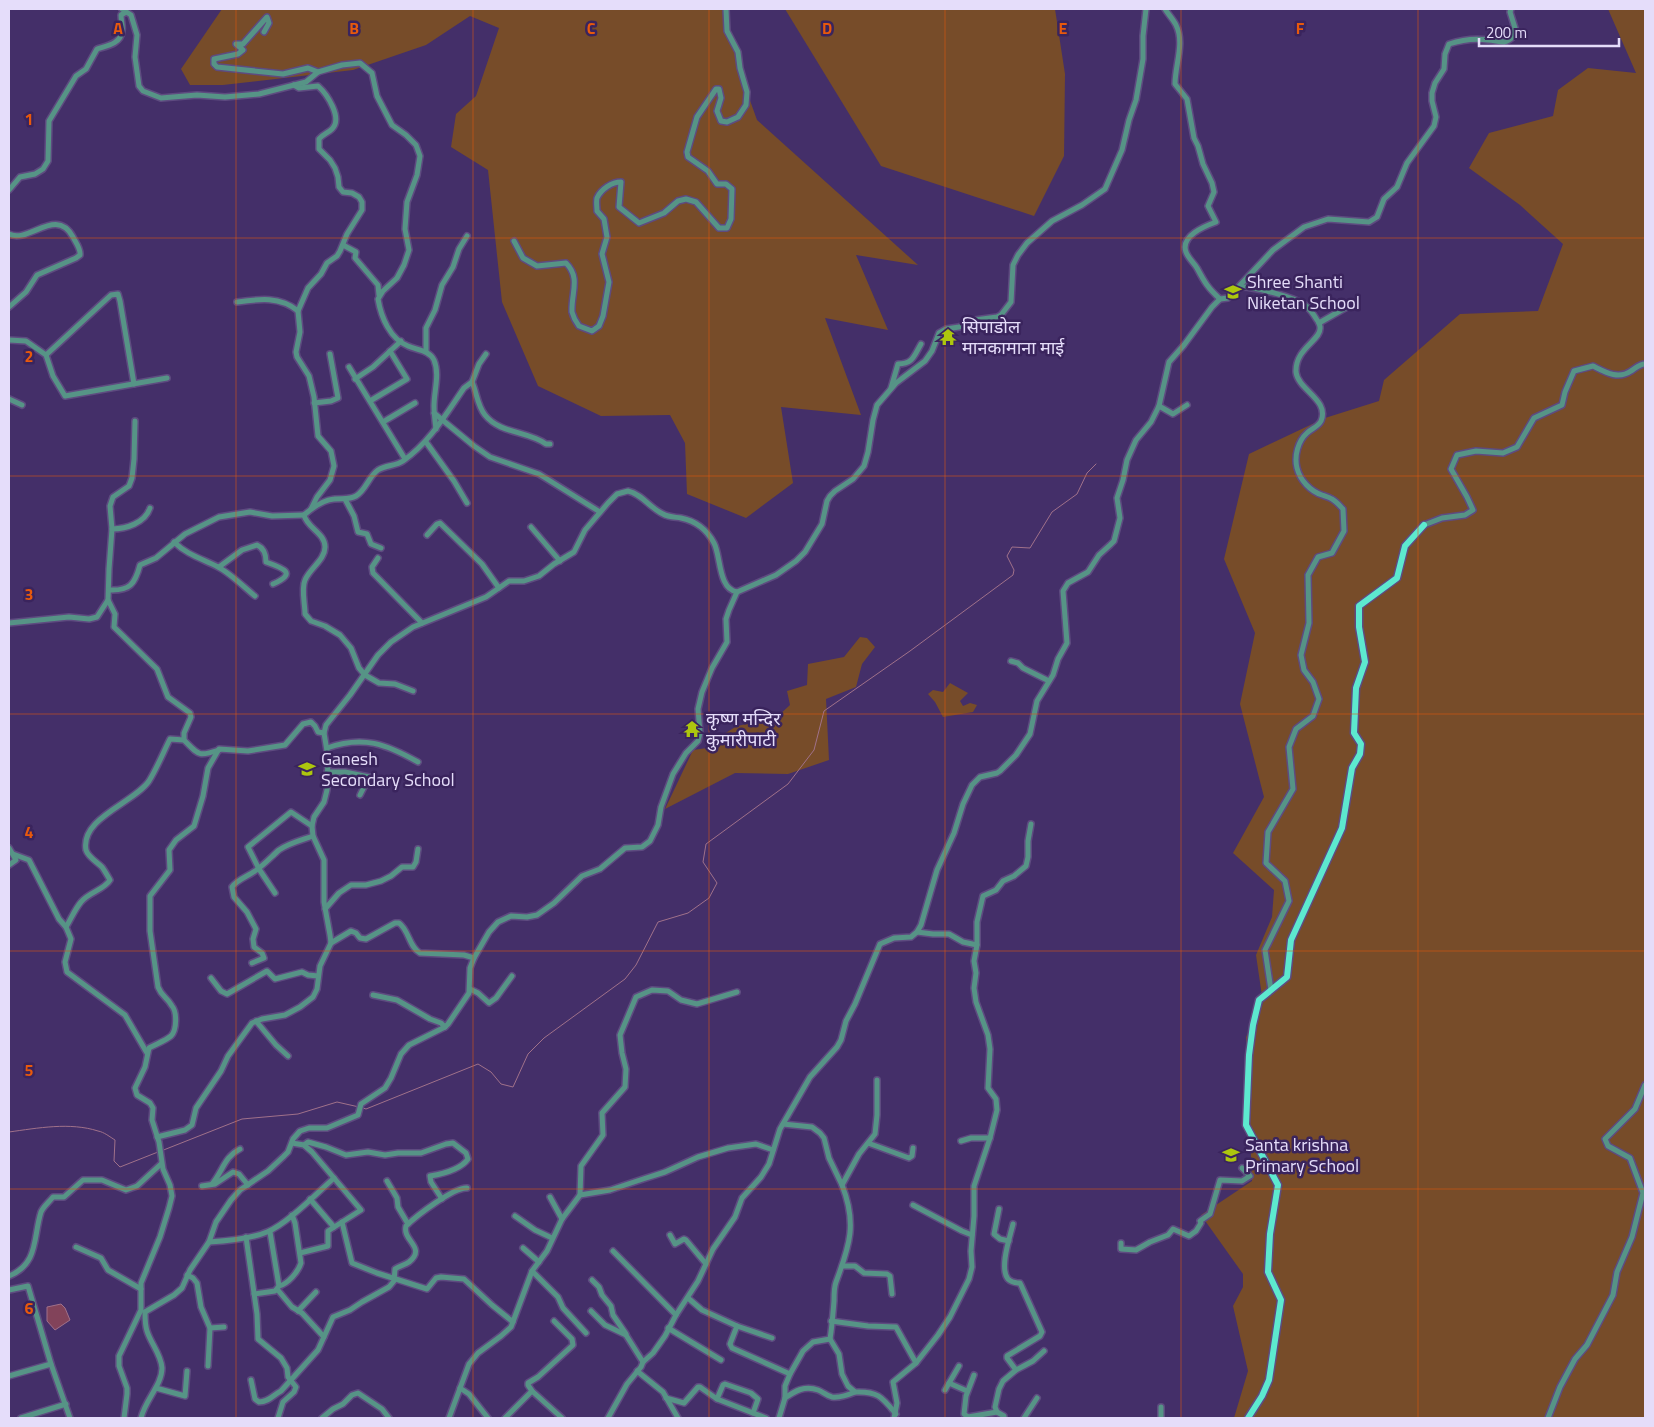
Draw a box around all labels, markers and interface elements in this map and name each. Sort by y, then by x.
scale bar [1479,15,1619,47]
text: A [113,16,123,40]
text: B [349,16,359,40]
text: C [587,16,596,40]
text: D [822,16,832,40]
text: E [1059,16,1068,40]
text: F [1296,16,1305,40]
text: 200 m [1486,21,1527,44]
text: 1 [25,107,33,131]
place label: Shree Shanti Niketan School [1247,268,1360,316]
school or university icon: Shree Shanti Niketan School [1223,282,1243,302]
place label: सिपाडोल मानकामाना माई [962,313,1065,361]
temple icon: सिपाडोल मानकामाना माई [938,327,958,347]
text: 2 [25,344,33,368]
text: 3 [25,582,33,606]
place label: कृष्ण मन्दिर कुमारीपाटी [706,705,781,753]
temple icon: कृष्ण मन्दिर कुमारीपाटी [682,719,702,739]
place label: Ganesh Secondary School [321,745,455,793]
school or university icon: Ganesh Secondary School [297,759,317,779]
text: 4 [25,820,34,844]
text: 5 [25,1058,34,1082]
place label: Santa krishna Primary School [1245,1131,1359,1179]
school or university icon: Santa krishna Primary School [1221,1145,1241,1165]
text: 6 [25,1296,34,1320]

